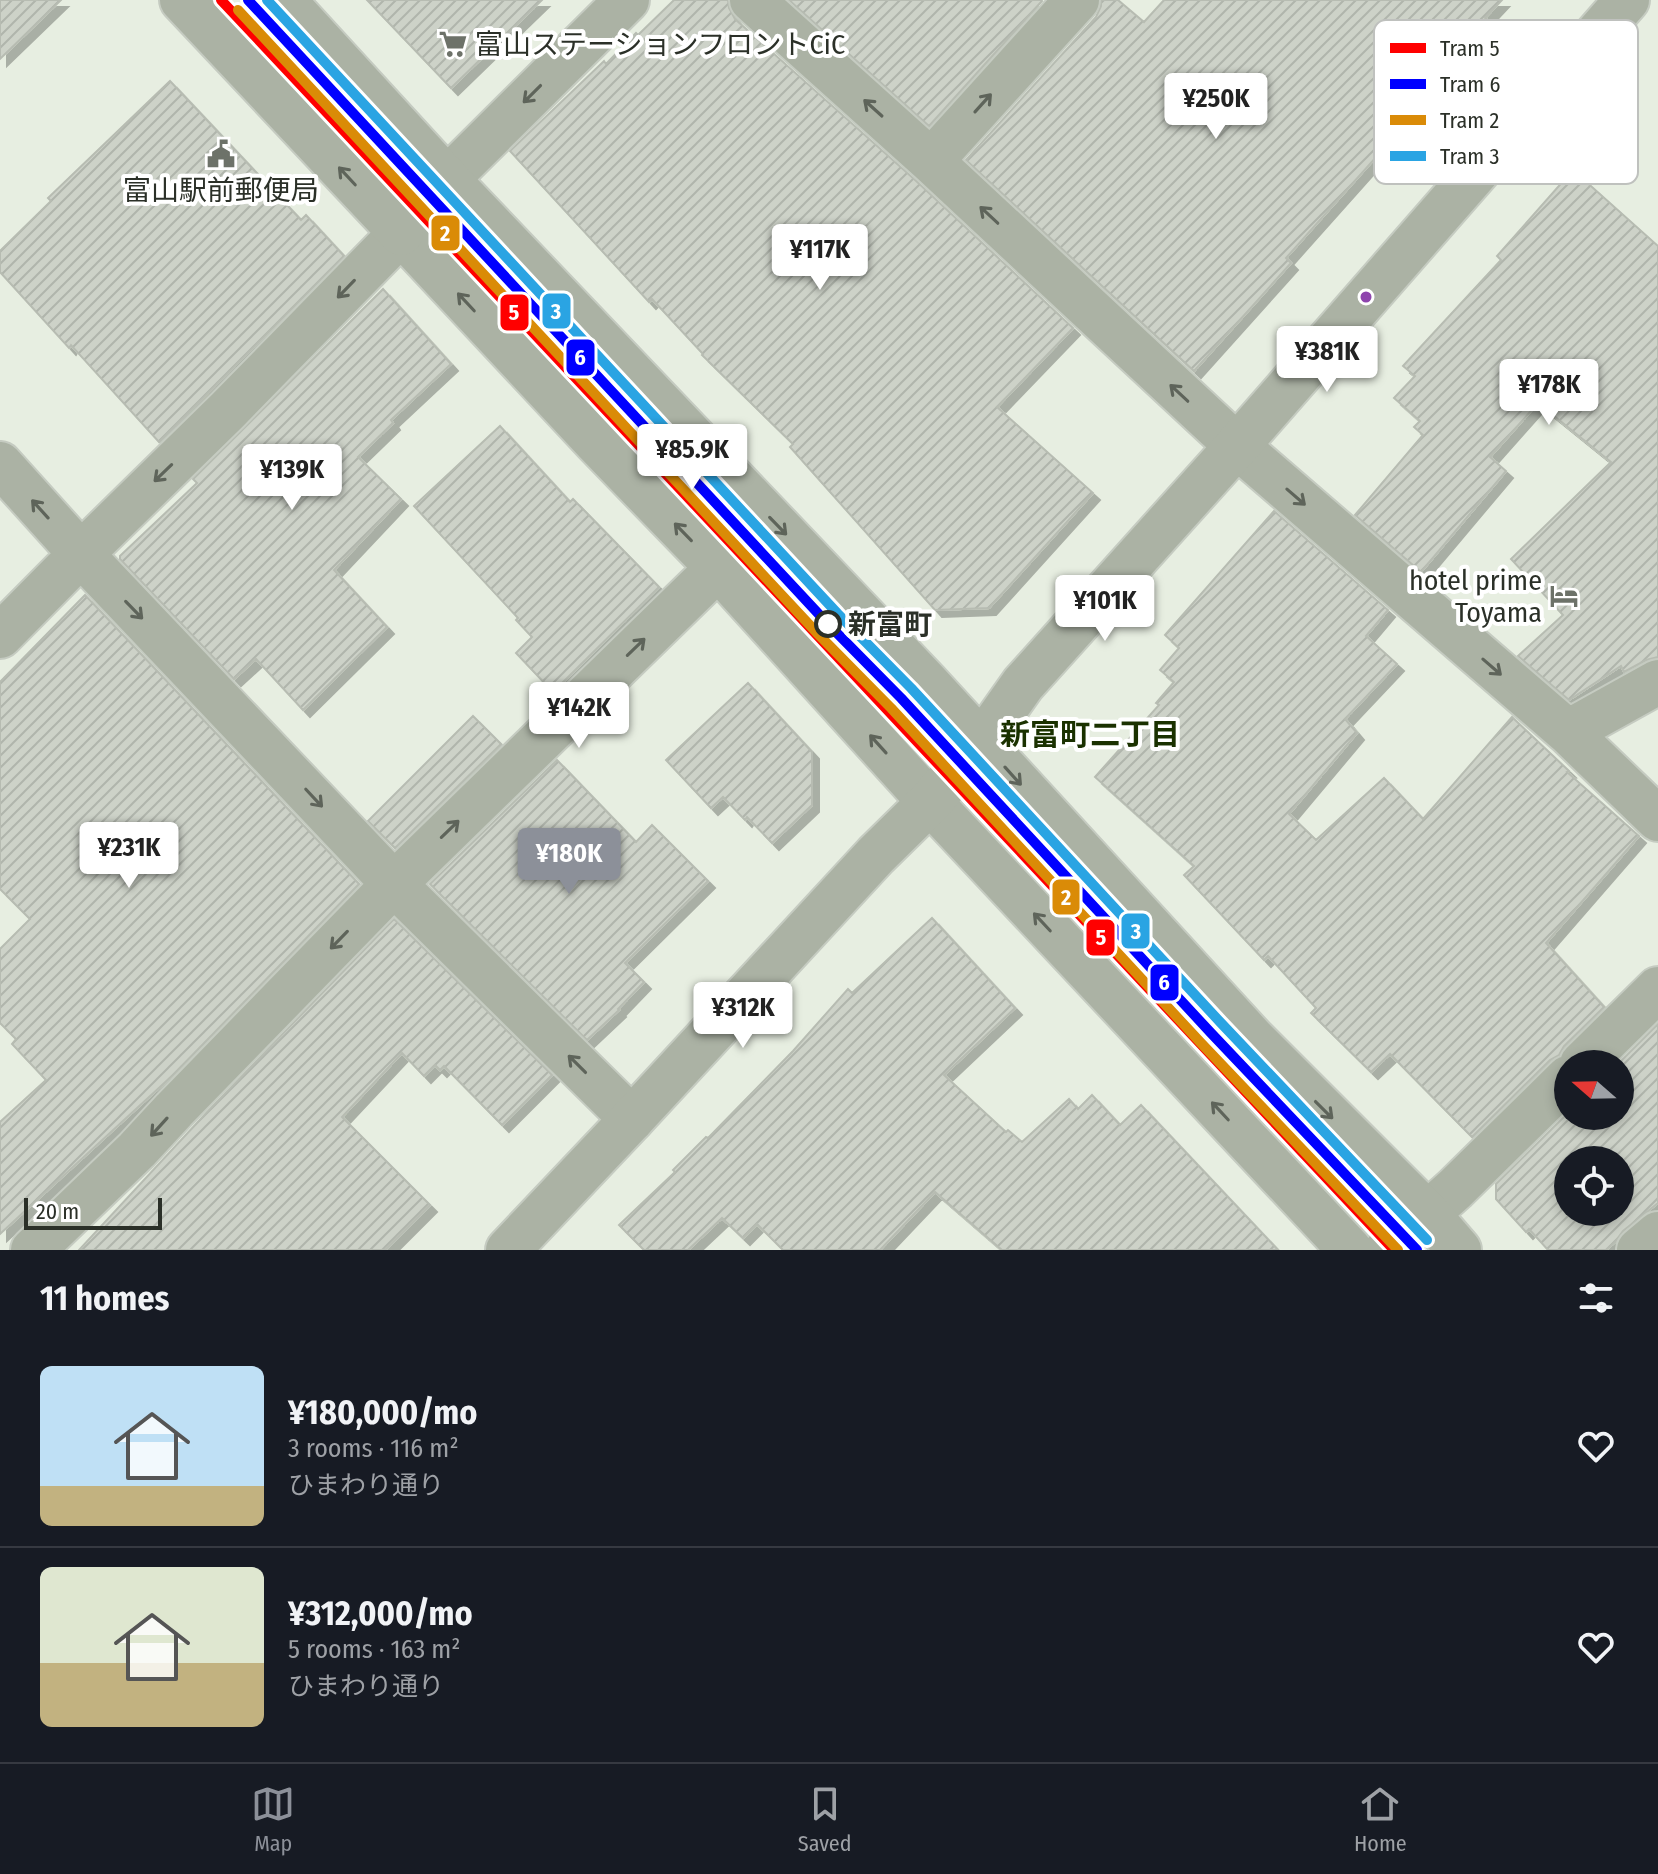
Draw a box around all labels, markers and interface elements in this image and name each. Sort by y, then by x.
legend [1374,20,1638,184]
place label: 富山ステーションフロントCiC [475,28,845,61]
supermarket icon: 富山ステーションフロントCiC [438,29,468,59]
text: Tram 5 [1440,35,1500,62]
text: Tram 6 [1440,71,1500,98]
pin: ¥250K [1160,73,1272,141]
text: ¥250K [1182,83,1250,114]
one-way arrow [522,85,542,104]
one-way arrow [974,93,993,113]
one-way arrow [863,99,883,118]
text: Tram 2 [1440,107,1499,134]
public building icon: 富山駅前郵便局 [206,139,236,169]
text: Tram 3 [1440,143,1499,170]
one-way arrow [338,166,357,186]
place label: 富山駅前郵便局 [123,174,319,207]
one-way arrow [979,206,999,225]
line badge: 2 [430,214,461,252]
text: 2 [439,220,450,247]
pin: ¥117K [764,224,876,292]
text: ¥117K [790,234,850,265]
one-way arrow [337,279,356,298]
unlabelled marker [1358,289,1374,305]
line badge: 3 [541,292,572,330]
one-way arrow [457,293,475,313]
line badge: 5 [499,293,530,332]
text: 3 [550,298,561,325]
text: 5 [509,299,520,326]
pin: ¥381K [1271,326,1383,394]
text: ¥381K [1295,336,1359,367]
line badge: 6 [565,338,596,377]
text: 6 [574,344,586,371]
pin: ¥178K [1493,359,1605,427]
text: ¥178K [1517,369,1581,400]
one-way arrow [1170,384,1190,402]
pin: ¥85.9K [627,424,757,492]
text: ¥85.9K [655,434,729,465]
pin: ¥139K [236,444,348,512]
text: ¥139K [260,454,324,485]
one-way arrow [153,464,173,483]
one-way arrow [1285,488,1305,506]
one-way arrow [32,499,50,519]
one-way arrow [768,516,787,536]
one-way arrow [674,523,693,542]
place label: hotel prime Toyama [1409,564,1542,629]
pin: ¥101K [1049,575,1161,643]
hotel icon: hotel prime Toyama [1549,581,1579,611]
text: ¥101K [1073,585,1137,616]
one-way arrow [125,600,144,620]
place label: 新富町 [848,608,932,641]
marker: 新富町 [815,611,841,637]
one-way arrow [626,638,646,657]
one-way arrow [1482,657,1502,675]
pin: ¥142K [523,682,635,750]
text: ¥142K [547,692,611,723]
district label: 新富町二丁目 [1000,717,1180,753]
one-way arrow [869,734,887,754]
one-way arrow [1004,766,1022,786]
one-way arrow [304,788,322,808]
one-way arrow [440,820,459,839]
pin: ¥231K [73,822,185,890]
pin: ¥180K [513,828,625,896]
text: ¥231K [98,832,160,863]
text: ¥180K [536,838,602,869]
line badge: 2 [1051,878,1081,916]
text: 2 [1060,884,1071,911]
one-way arrow [1033,912,1052,932]
line badge: 3 [1120,912,1151,950]
line badge: 5 [1085,918,1116,957]
text: 3 [1130,918,1141,945]
text: 5 [1096,924,1107,951]
one-way arrow [330,930,349,950]
line badge: 6 [1149,963,1180,1002]
text: 6 [1158,969,1170,996]
pin: ¥312K [687,982,799,1050]
text: ¥312K [711,992,775,1023]
north arrow [1554,1050,1634,1130]
map controls [1554,1050,1634,1226]
one-way arrow [568,1055,587,1074]
one-way arrow [1314,1100,1333,1119]
one-way arrow [1211,1102,1230,1122]
one-way arrow [150,1116,168,1136]
button: locate [1554,1146,1634,1226]
scale bar [24,1194,162,1230]
text: 20 m [36,1198,79,1225]
icon: filters [1574,1276,1618,1320]
text: 11 homes [40,1278,169,1319]
text: ¥180,000/mo [288,1392,477,1433]
icon: home [104,1398,200,1494]
icon: heart [1574,1424,1618,1468]
text: 3 rooms · 116 m² [288,1433,459,1464]
text: ひまわり通り [288,1470,444,1501]
text: ¥312,000/mo [288,1593,473,1634]
icon: home [104,1599,200,1695]
icon: heart [1574,1625,1618,1669]
text: 5 rooms · 163 m² [288,1634,461,1665]
text: ひまわり通り [288,1671,444,1702]
tab: Map [251,1782,295,1857]
tab: Saved [798,1782,852,1857]
tab: Home [1354,1782,1407,1857]

